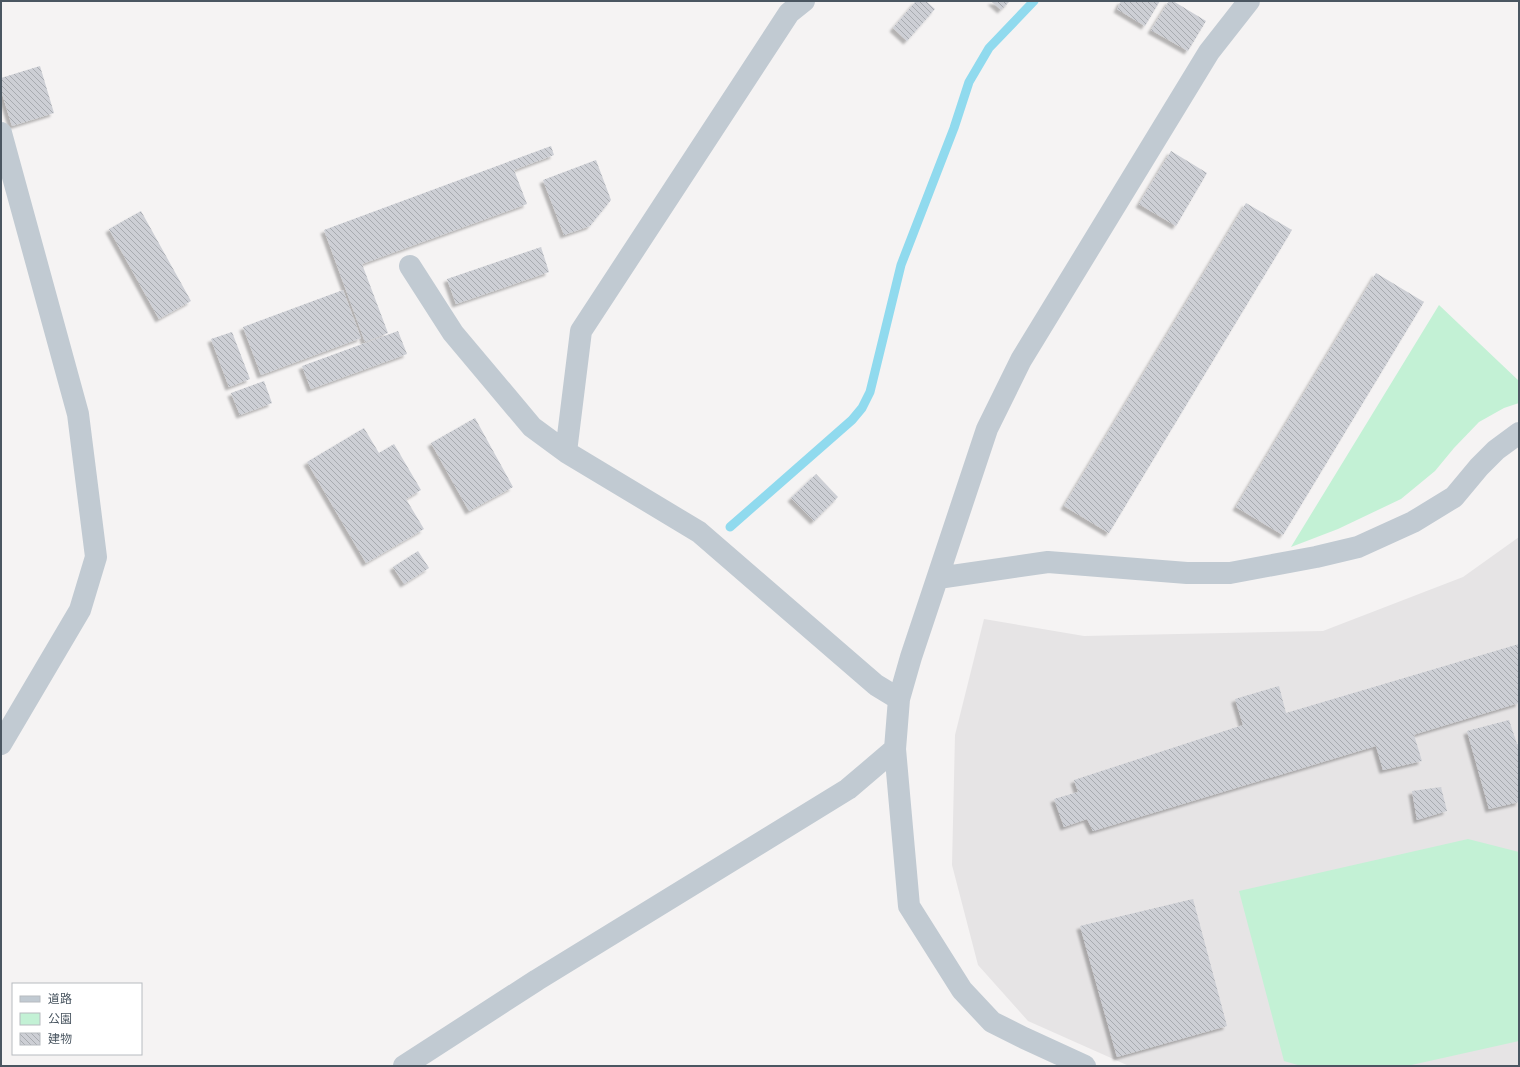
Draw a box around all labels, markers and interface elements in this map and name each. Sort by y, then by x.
legend [12,983,142,1055]
text: 道路 [48,992,72,1007]
text: 公園 [48,1012,72,1027]
text: 建物 [48,1032,72,1047]

